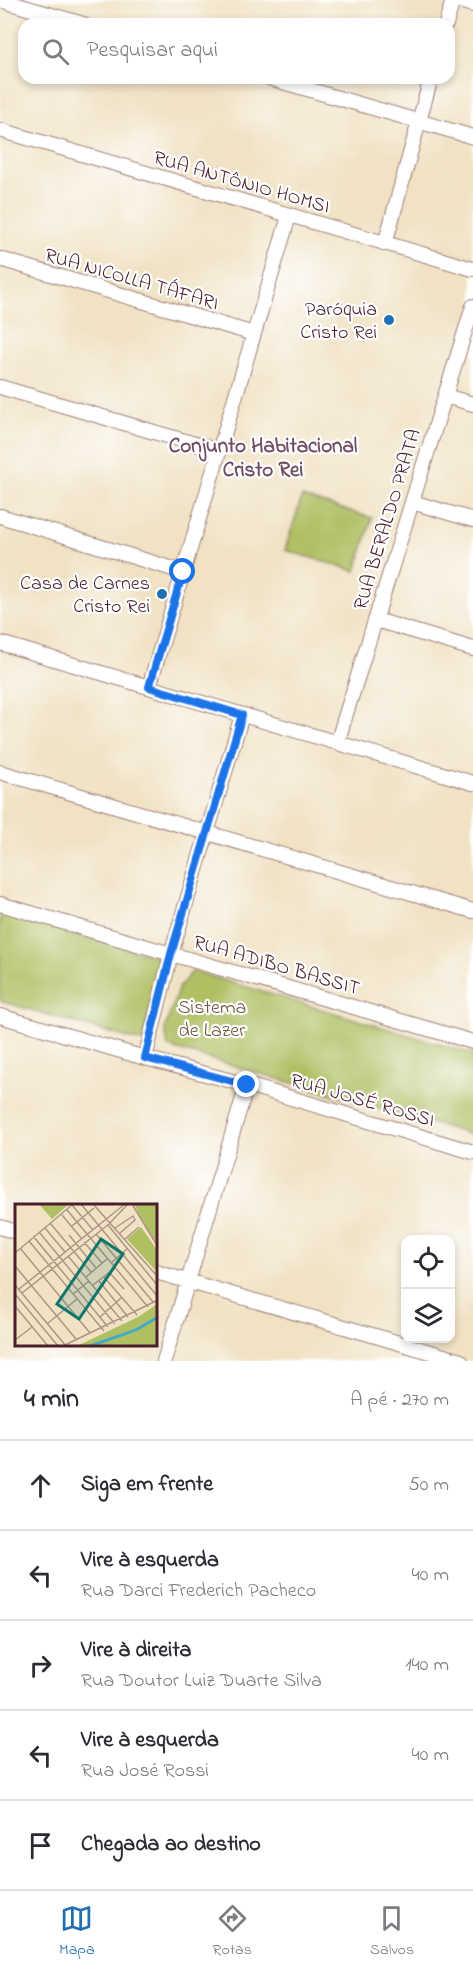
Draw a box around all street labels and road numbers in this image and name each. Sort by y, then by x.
street label: RUA ANTÔNIO HOMSI [150,144,333,222]
street label: RUA NICOLLA TÁFARI [41,242,222,319]
street label: RUA BERALDO PRATA [347,426,430,614]
street label: RUA ADIBO BASSIT [190,929,363,1004]
street label: RUA JOSÉ ROSSI [287,1067,438,1136]

